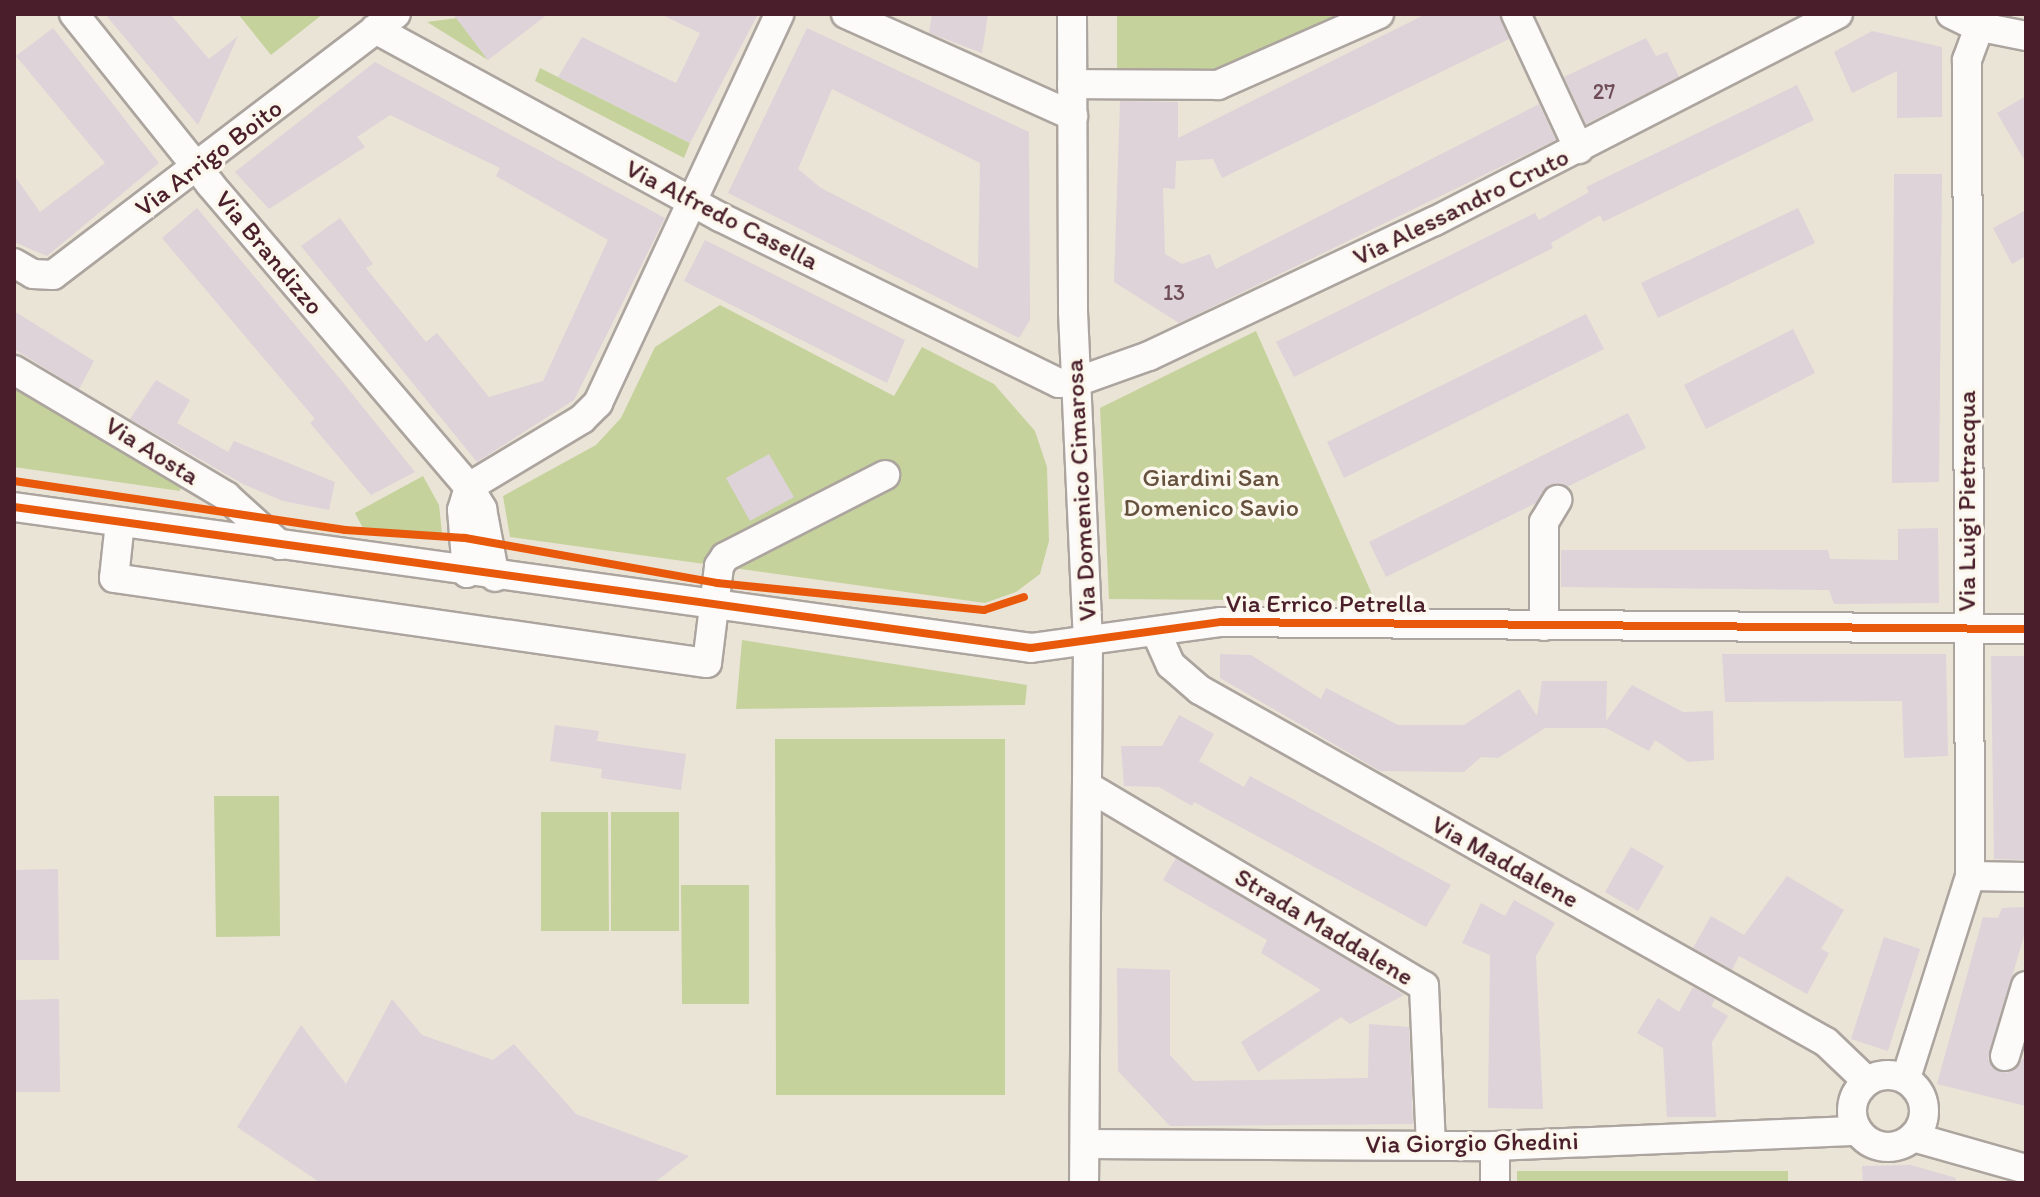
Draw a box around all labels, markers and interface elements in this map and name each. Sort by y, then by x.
house number: 27 [1593,79,1615,105]
street label: Via Arrigo Boito [129,93,289,223]
street label: Via Alessandro Cruto [1348,141,1574,273]
street label: Via Alfredo Casella [620,153,824,277]
street label: Via Brandizzo [208,184,330,322]
house number: 13 [1163,280,1185,306]
street label: Via Domenico Cimarosa [1059,358,1103,622]
street label: Via Luigi Pietracqua [1951,391,1983,611]
street label: Via Aosta [99,410,205,492]
park label: Giardini San Domenico Savio [1123,462,1299,524]
street label: Via Errico Petrella [1226,588,1426,620]
street label: Via Maddalene [1426,809,1584,915]
street label: Strada Maddalene [1229,861,1419,993]
street label: Via Giorgio Ghedini [1365,1126,1579,1160]

